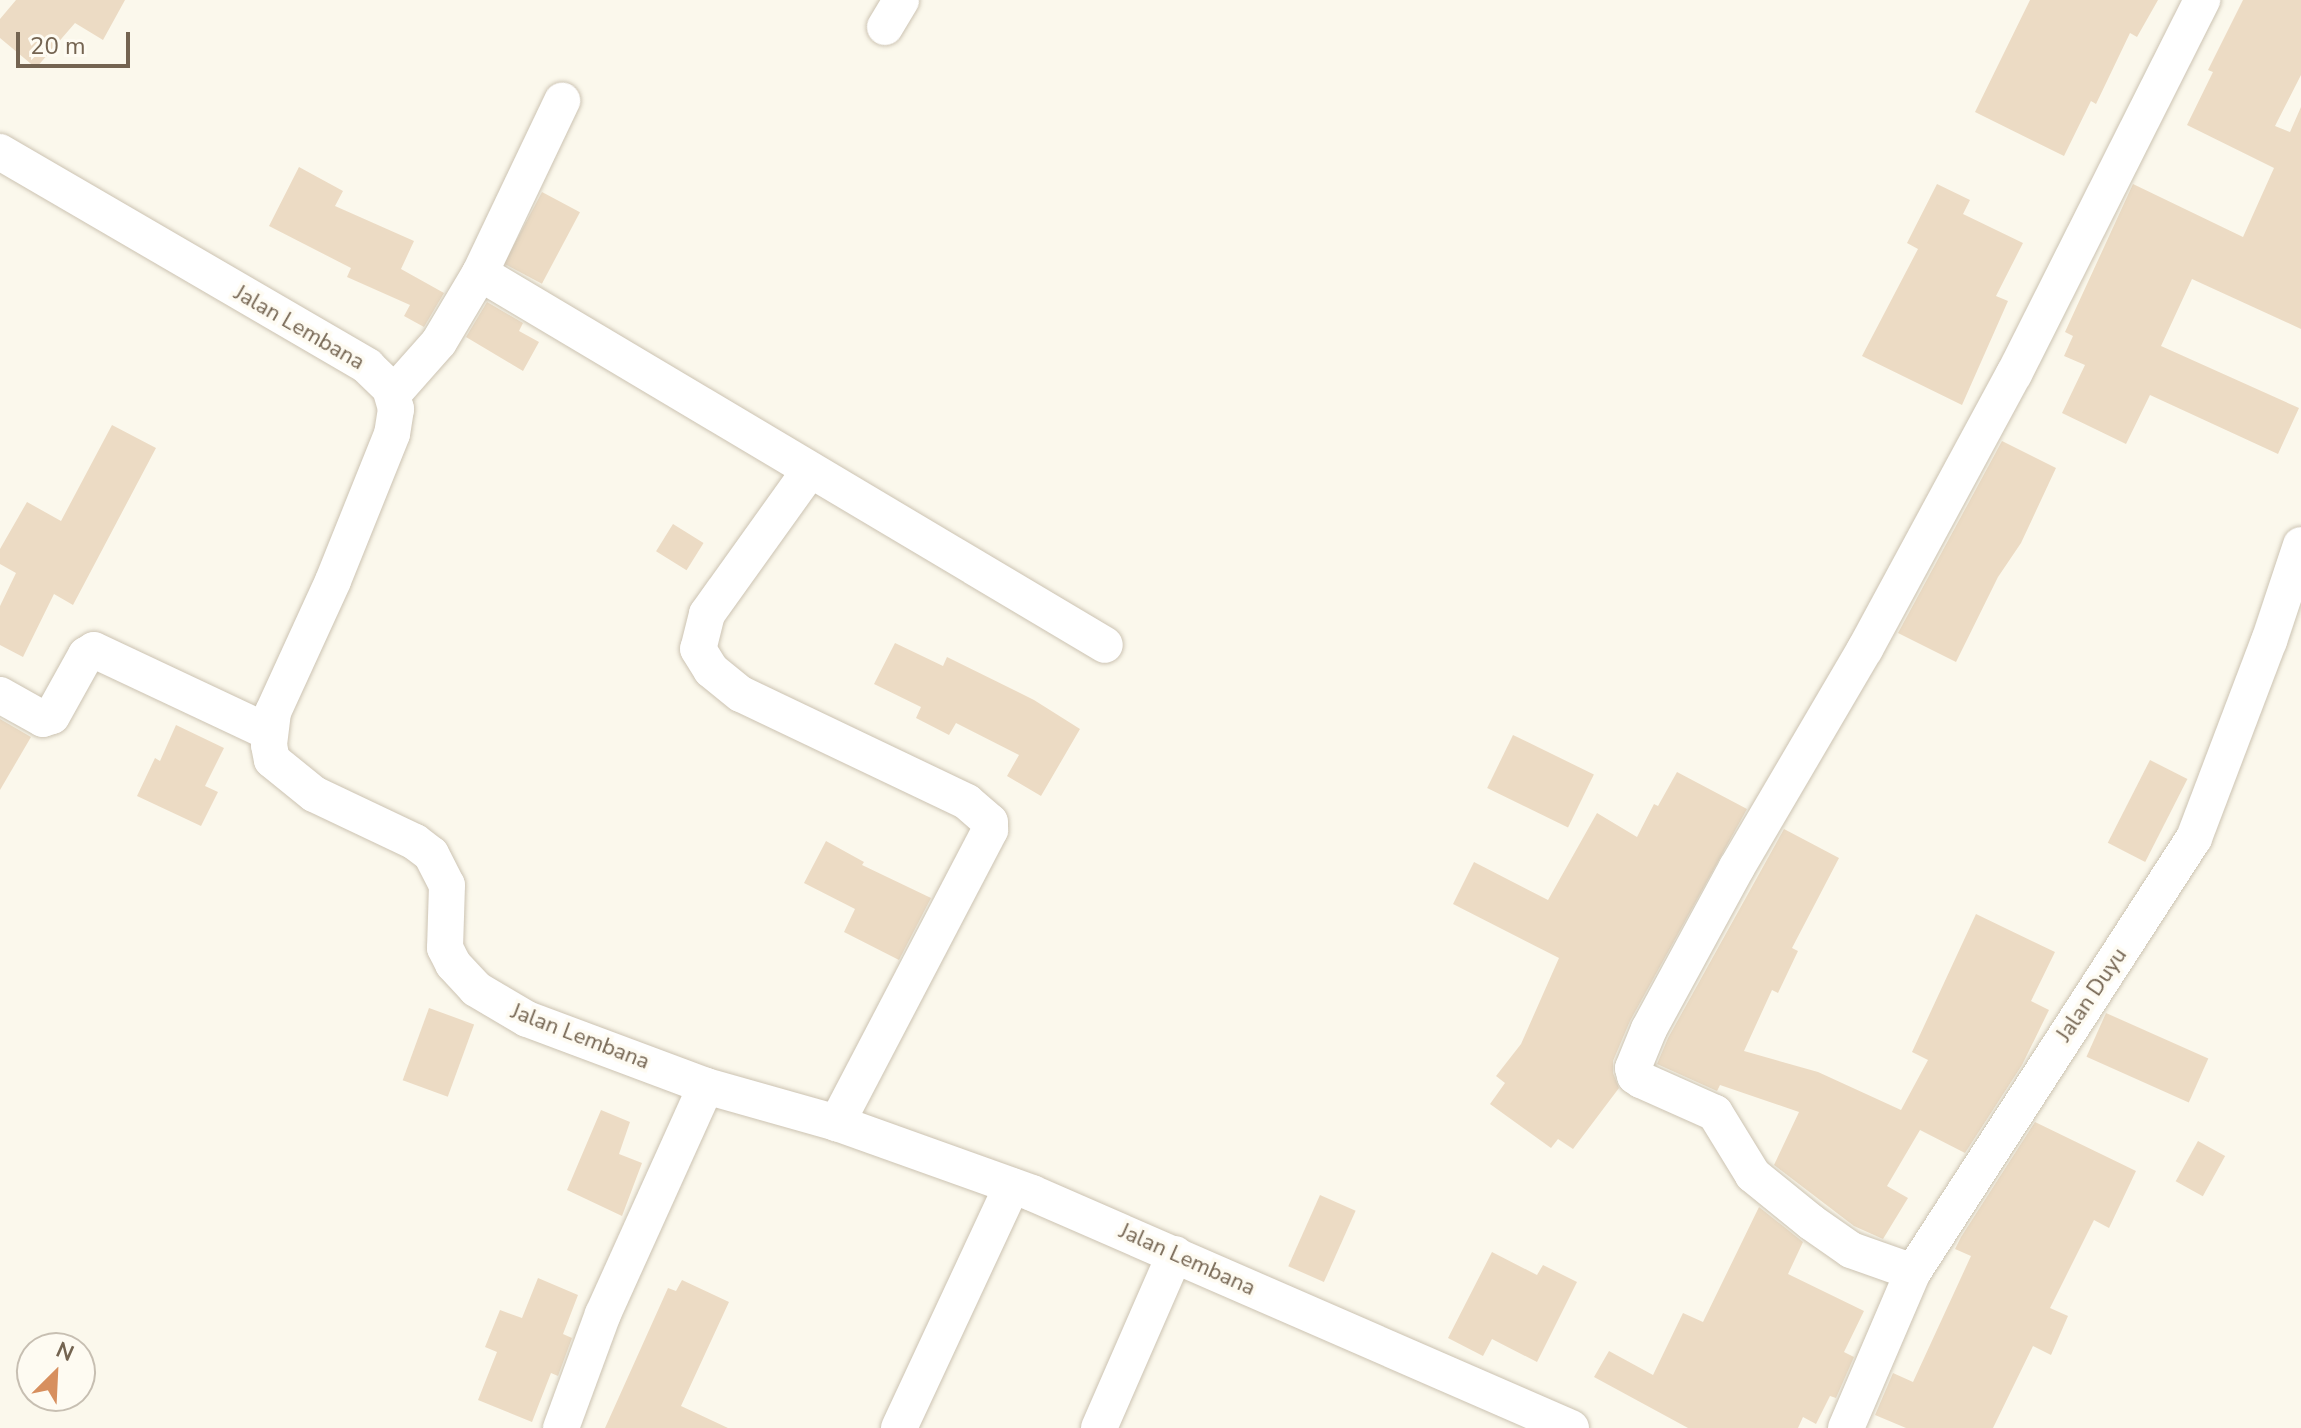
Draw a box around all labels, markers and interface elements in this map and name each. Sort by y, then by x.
scale bar [20,16,134,66]
text: 20 m [30,30,86,62]
street label: Jalan Lembana [229,280,369,376]
street label: Jalan Duyu [2051,943,2133,1047]
street label: Jalan Lembana [507,998,653,1076]
street label: Jalan Lembana [1115,1218,1259,1302]
north arrow [16,1332,96,1412]
text: N [51,1335,79,1369]

